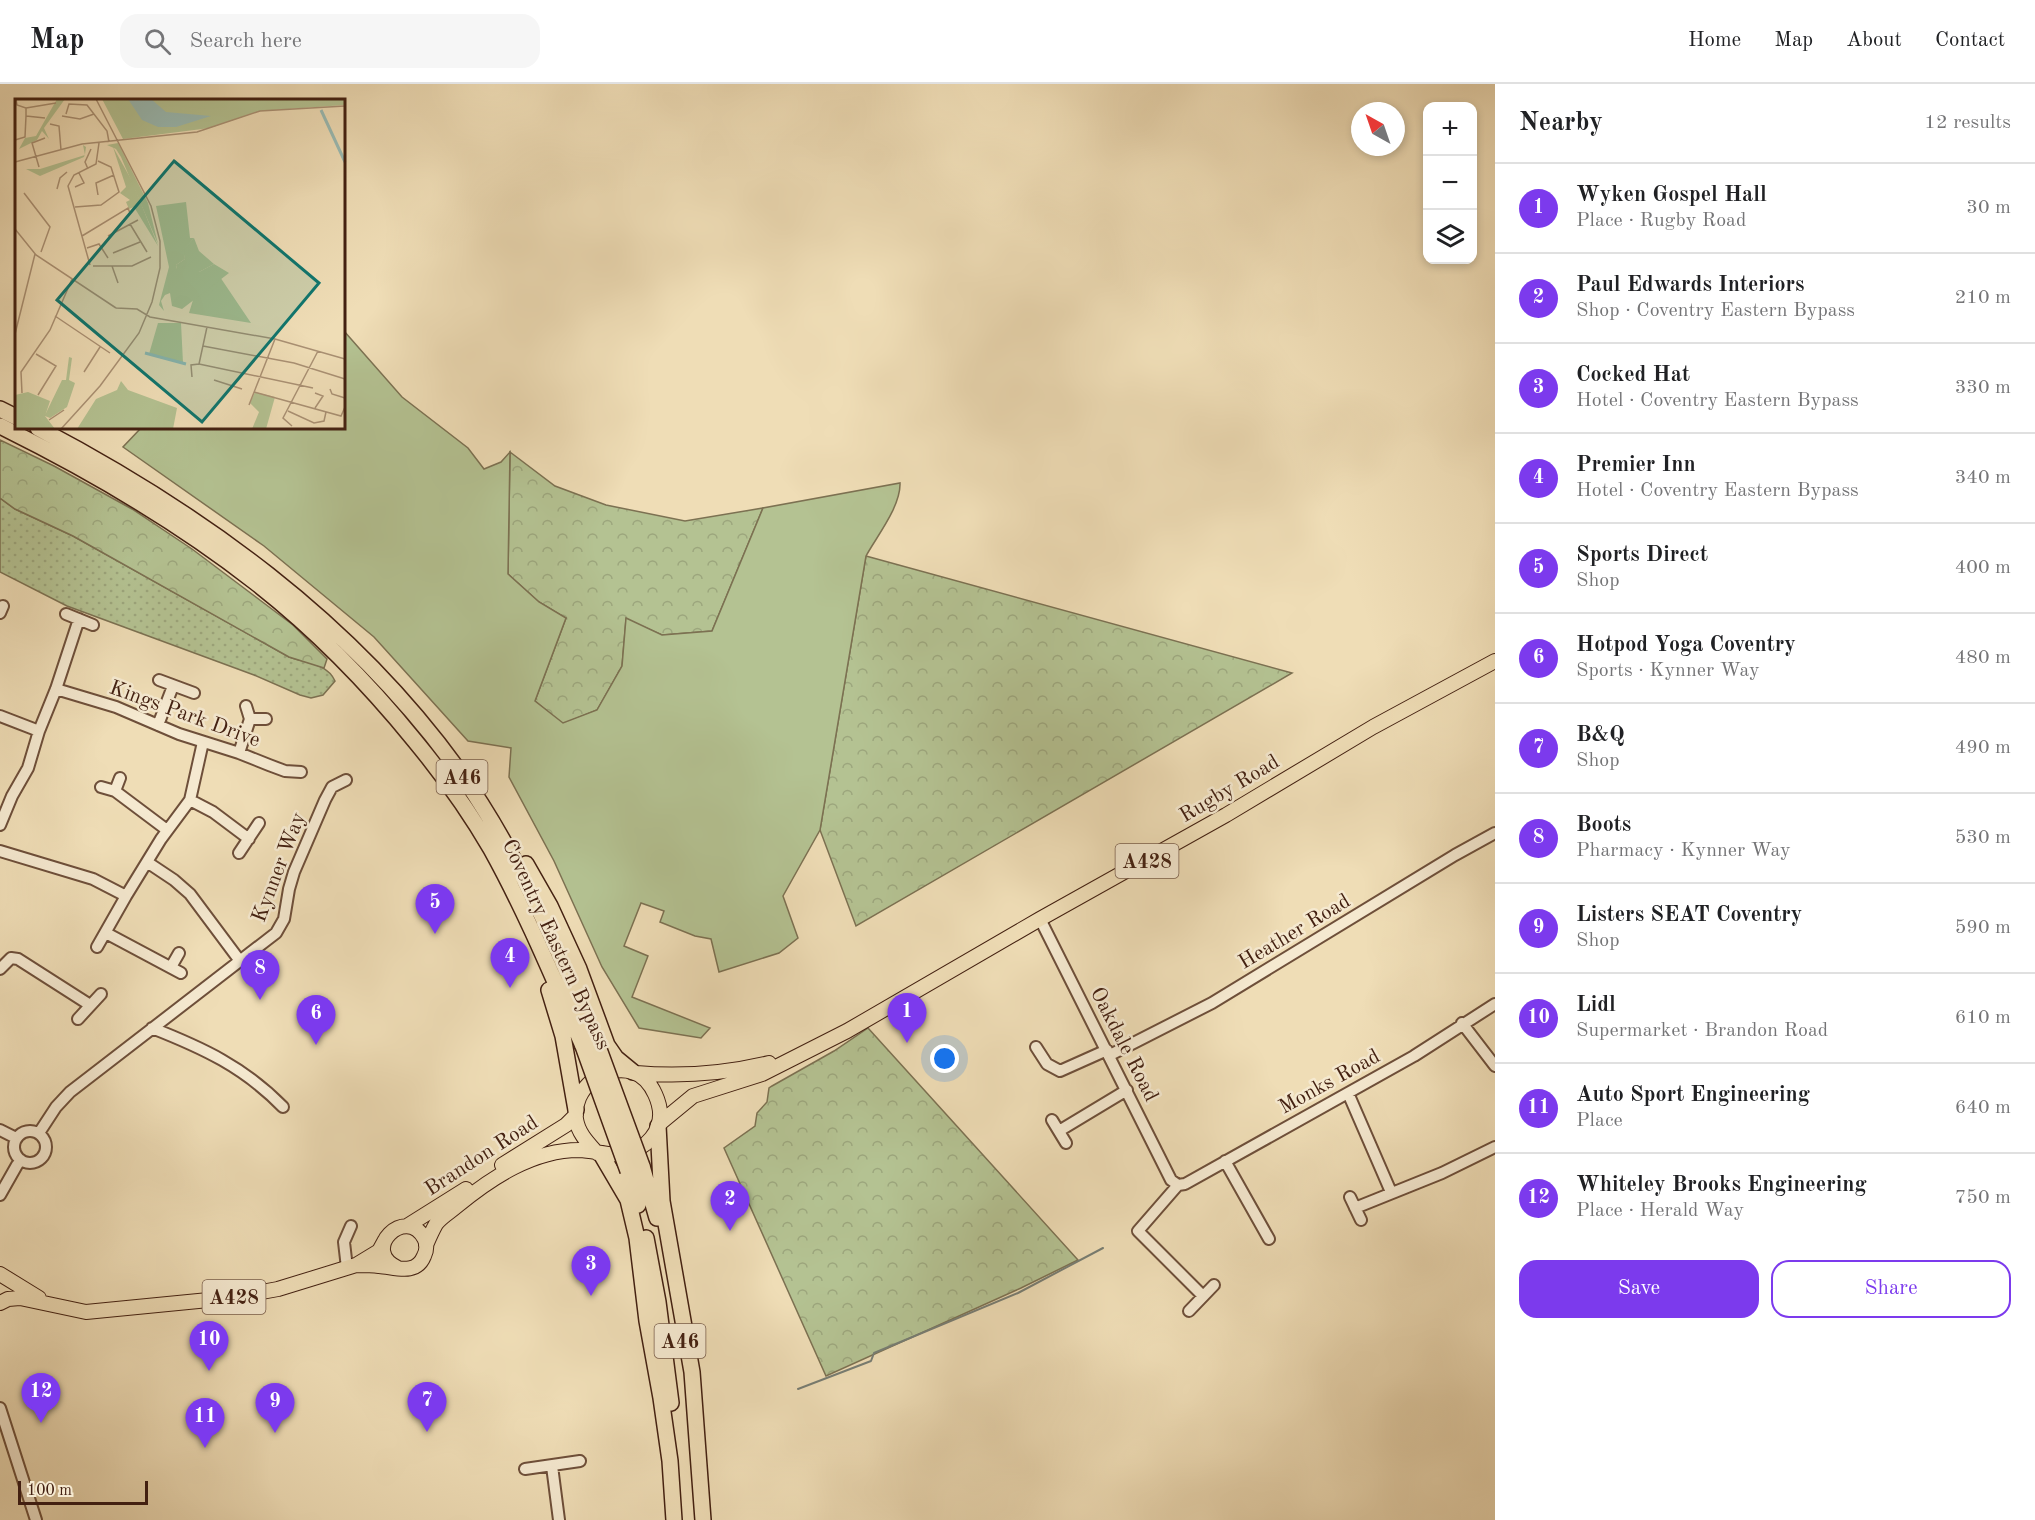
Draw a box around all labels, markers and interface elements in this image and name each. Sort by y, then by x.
search box [120,14,540,68]
icon: search [141,25,174,58]
text: Map [30,27,84,55]
text: Search here [189,30,302,52]
text: Home [1688,30,1741,51]
text: Map [1774,30,1813,51]
text: About [1846,30,1902,51]
text: Contact [1935,30,2005,51]
inset map [15,99,345,429]
north arrow [1351,102,1405,156]
map controls [1423,102,1477,264]
button: + [1423,102,1477,156]
text: Nearby [1519,110,1603,136]
text: 12 results [1924,113,2011,133]
button: − [1423,156,1477,210]
text: Wyken Gospel Hall [1576,184,1767,206]
text: 1 [1533,198,1544,218]
text: 30 m [1966,198,2011,218]
button: layers [1423,210,1477,264]
text: Place · Rugby Road [1576,211,1746,231]
text: Paul Edwards Interiors [1576,274,1805,296]
text: 2 [1533,288,1544,308]
text: 210 m [1955,288,2011,308]
text: Shop · Coventry Eastern Bypass [1576,301,1855,321]
text: Cocked Hat [1576,364,1690,386]
text: 3 [1533,378,1544,398]
text: 330 m [1955,378,2011,398]
text: Hotel · Coventry Eastern Bypass [1576,391,1859,411]
text: Premier Inn [1576,454,1696,476]
text: 4 [1533,468,1544,488]
text: 340 m [1955,468,2011,488]
text: Hotel · Coventry Eastern Bypass [1576,481,1859,501]
text: Sports Direct [1576,544,1708,566]
text: 5 [1533,558,1544,578]
text: 400 m [1955,558,2011,578]
text: Shop [1576,571,1620,591]
text: Hotpod Yoga Coventry [1576,634,1796,656]
text: 6 [1533,648,1544,668]
text: 480 m [1955,648,2011,668]
text: Sports · Kynner Way [1576,661,1760,681]
street label: Kings Park Drive [106,677,263,751]
text: B&Q [1576,724,1625,746]
text: 7 [1533,738,1544,758]
text: 490 m [1955,738,2011,758]
street label: Rugby Road [1176,751,1283,827]
text: Shop [1576,751,1620,771]
road number: A46 [436,760,488,794]
street label: Kynner Way [249,810,310,925]
text: Boots [1576,814,1631,836]
text: 8 [1533,828,1544,848]
text: 530 m [1955,828,2011,848]
street label: Coventry Eastern Bypass [498,836,614,1053]
text: Pharmacy · Kynner Way [1576,841,1791,861]
road number: A428 [1116,844,1178,878]
pin: 5 [416,884,454,934]
street label: Heather Road [1235,891,1354,974]
text: Listers SEAT Coventry [1576,904,1802,926]
text: 9 [1533,918,1544,938]
text: 590 m [1955,918,2011,938]
text: Shop [1576,931,1620,951]
pin: 4 [490,938,530,988]
pin: 8 [240,950,280,1000]
street label: Oakdale Road [1086,984,1161,1105]
pin: 1 [888,994,926,1043]
text: Lidl [1576,994,1616,1016]
pin: 6 [296,996,336,1045]
text: 10 [1527,1008,1550,1028]
text: 610 m [1955,1008,2011,1028]
text: Supermarket · Brandon Road [1576,1021,1828,1041]
your location [930,1044,959,1073]
street label: Monks Road [1276,1046,1384,1119]
text: Auto Sport Engineering [1576,1084,1810,1106]
text: 11 [1527,1098,1550,1118]
text: 640 m [1955,1098,2011,1118]
text: Place [1576,1111,1623,1131]
street label: Brandon Road [421,1112,542,1201]
text: Whiteley Brooks Engineering [1576,1174,1867,1196]
pin: 2 [710,1182,750,1231]
text: 12 [1527,1188,1550,1208]
text: 750 m [1955,1188,2011,1208]
text: Place · Herald Way [1576,1201,1744,1221]
pin: 3 [572,1246,610,1296]
button: Save [1519,1260,1759,1318]
button: Share [1771,1260,2011,1318]
road number: A428 [202,1280,266,1314]
pin: 10 [190,1322,228,1371]
road number: A46 [654,1324,706,1358]
pin: 12 [22,1374,60,1423]
pin: 7 [408,1382,446,1432]
pin: 9 [256,1384,294,1433]
pin: 11 [186,1398,224,1448]
scale bar [18,1478,148,1506]
text: 100 m [27,1483,72,1499]

